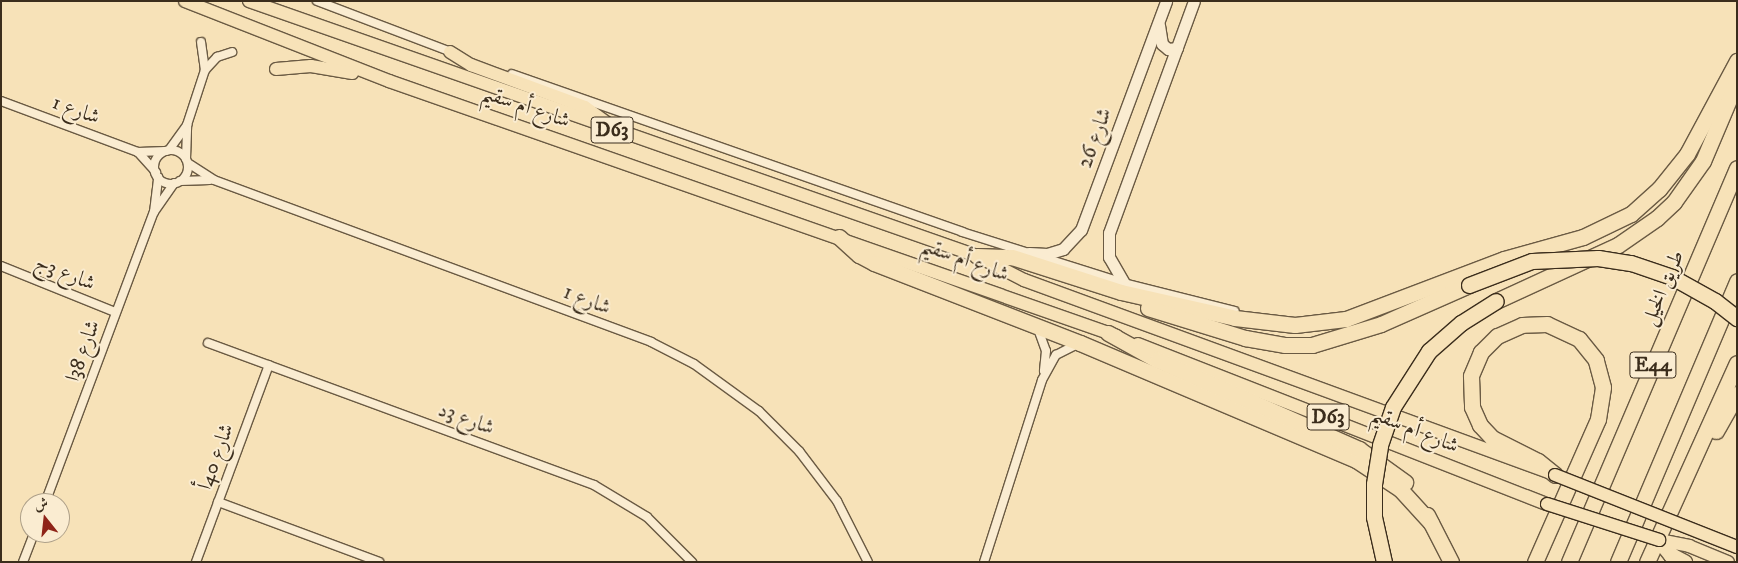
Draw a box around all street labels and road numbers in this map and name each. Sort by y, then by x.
street label: شارع أم سقيم [479,80,573,134]
street label: شارع 1 [49,90,103,130]
street label: شارع 26 [1073,104,1117,172]
road number: D63 [590,112,634,148]
street label: شارع أم سقيم [918,233,1012,287]
street label: طريق الخيل [1636,247,1690,329]
street label: شارع 3ج [31,250,99,296]
street label: شارع 1 [560,280,614,320]
street label: شارع 38ا [60,317,106,385]
road number: E44 [1629,348,1677,382]
street label: شارع 3د [434,397,498,441]
road number: D63 [1306,400,1350,434]
street label: شارع أم سقيم [1368,401,1462,459]
street label: شارع 40أ [192,420,240,494]

